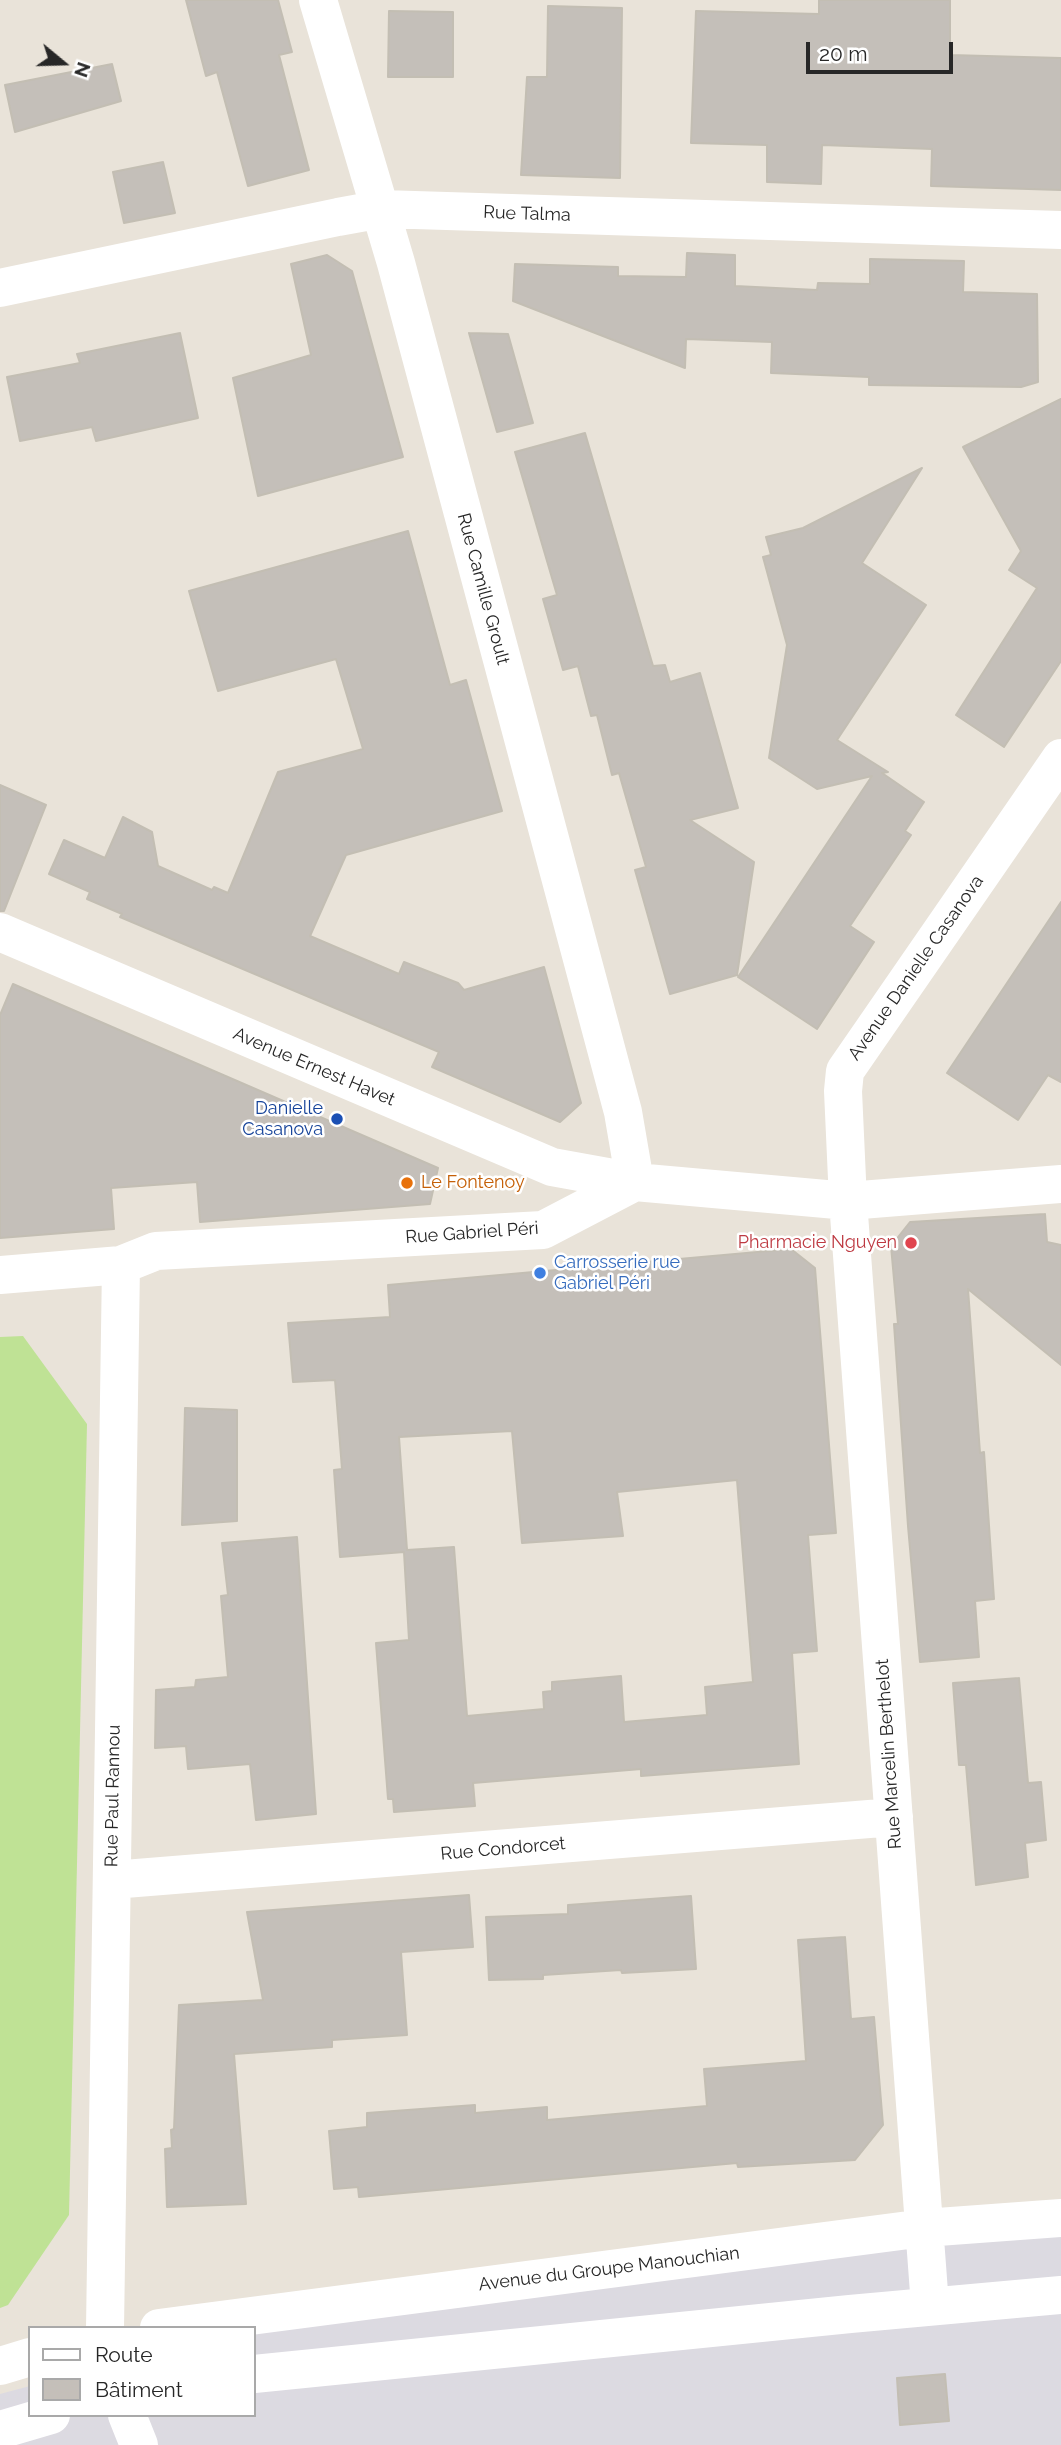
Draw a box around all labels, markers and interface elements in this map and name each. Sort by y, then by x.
north arrow [28,28,98,98]
scale bar [809,28,956,72]
text: 20 m [819,41,867,66]
text: N [70,59,96,80]
street label: Rue Talma [483,202,571,226]
street label: Rue Camille Groult [452,511,514,667]
street label: Avenue Danielle Casanova [844,871,988,1065]
street label: Avenue Ernest Havet [230,1023,398,1111]
place label: Danielle Casanova [242,1098,323,1140]
marker: Danielle Casanova [329,1111,345,1127]
place label: Le Fontenoy [421,1172,525,1194]
marker: Le Fontenoy [399,1175,415,1191]
street label: Rue Gabriel Péri [405,1218,539,1248]
place label: Pharmacie Nguyen [738,1232,897,1254]
marker: Pharmacie Nguyen [903,1235,919,1251]
place label: Carrosserie rue Gabriel Péri [554,1252,680,1294]
marker: Carrosserie rue Gabriel Péri [532,1265,548,1281]
street label: Rue Marcelin Berthelot [872,1658,906,1850]
street label: Rue Paul Rannou [101,1725,125,1867]
street label: Rue Condorcet [440,1833,566,1865]
street label: Avenue du Groupe Manouchian [477,2242,741,2296]
legend [28,2326,256,2417]
text: Route [95,2342,153,2367]
text: Bâtiment [95,2377,183,2402]

